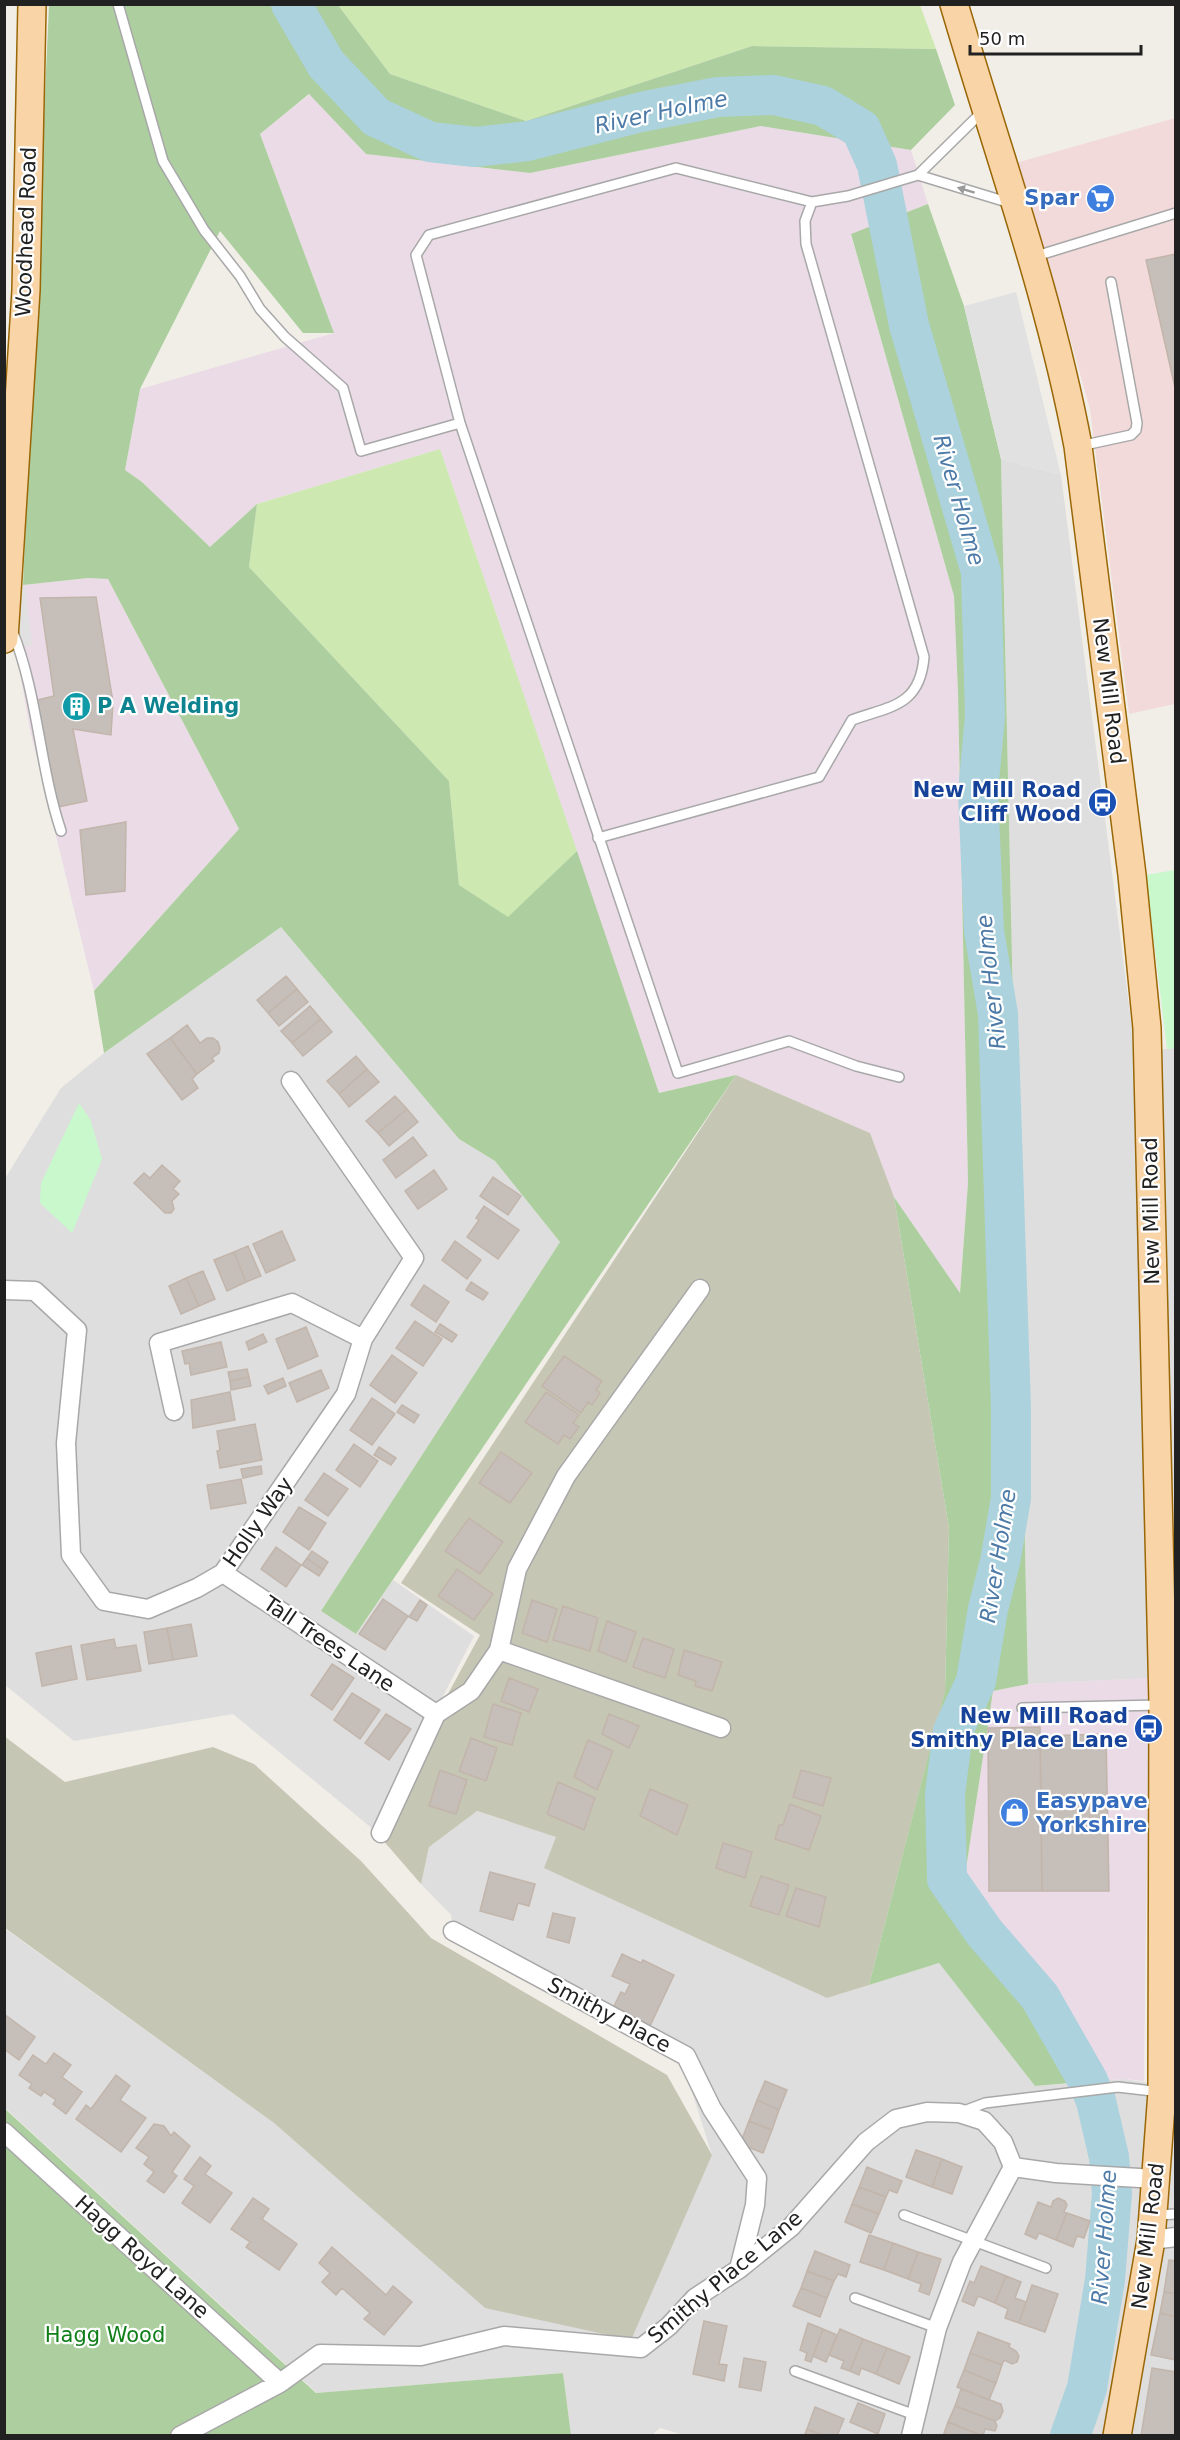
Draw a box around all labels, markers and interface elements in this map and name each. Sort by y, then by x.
scale bar [970,18,1141,56]
text: 50 m [979,28,1025,49]
water label: River Holme [592,86,730,138]
street label: Woodhead Road [11,146,41,318]
supermarket icon: Spar [1084,182,1116,214]
one-way arrow [957,185,975,194]
place label: Spar [1024,186,1080,210]
water label: River Holme [928,432,990,568]
street label: New Mill Road [1088,616,1130,766]
building icon: P A Welding [60,690,92,722]
place label: P A Welding [97,694,239,718]
place label: New Mill Road Cliff Wood [913,778,1081,826]
bus stop icon: New Mill Road Cliff Wood [1086,786,1118,818]
water label: River Holme [972,914,1010,1050]
street label: New Mill Road [1138,1137,1164,1285]
street label: Holly Way [218,1472,298,1572]
water label: River Holme [975,1487,1021,1625]
street label: Tall Trees Lane [258,1591,399,1697]
place label: New Mill Road Smithy Place Lane [910,1704,1128,1752]
bus stop icon: New Mill Road Smithy Place Lane [1133,1712,1165,1744]
place label: Easypave Yorkshire [1035,1789,1148,1837]
shop icon: Easypave Yorkshire [999,1797,1031,1829]
street label: Smithy Place [543,1972,675,2058]
street label: New Mill Road [1127,2161,1169,2311]
water label: River Holme [1087,2169,1121,2305]
street label: Hagg Royd Lane [70,2191,214,2323]
street label: Smithy Place Lane [643,2206,807,2348]
park label: Hagg Wood [45,2323,165,2347]

